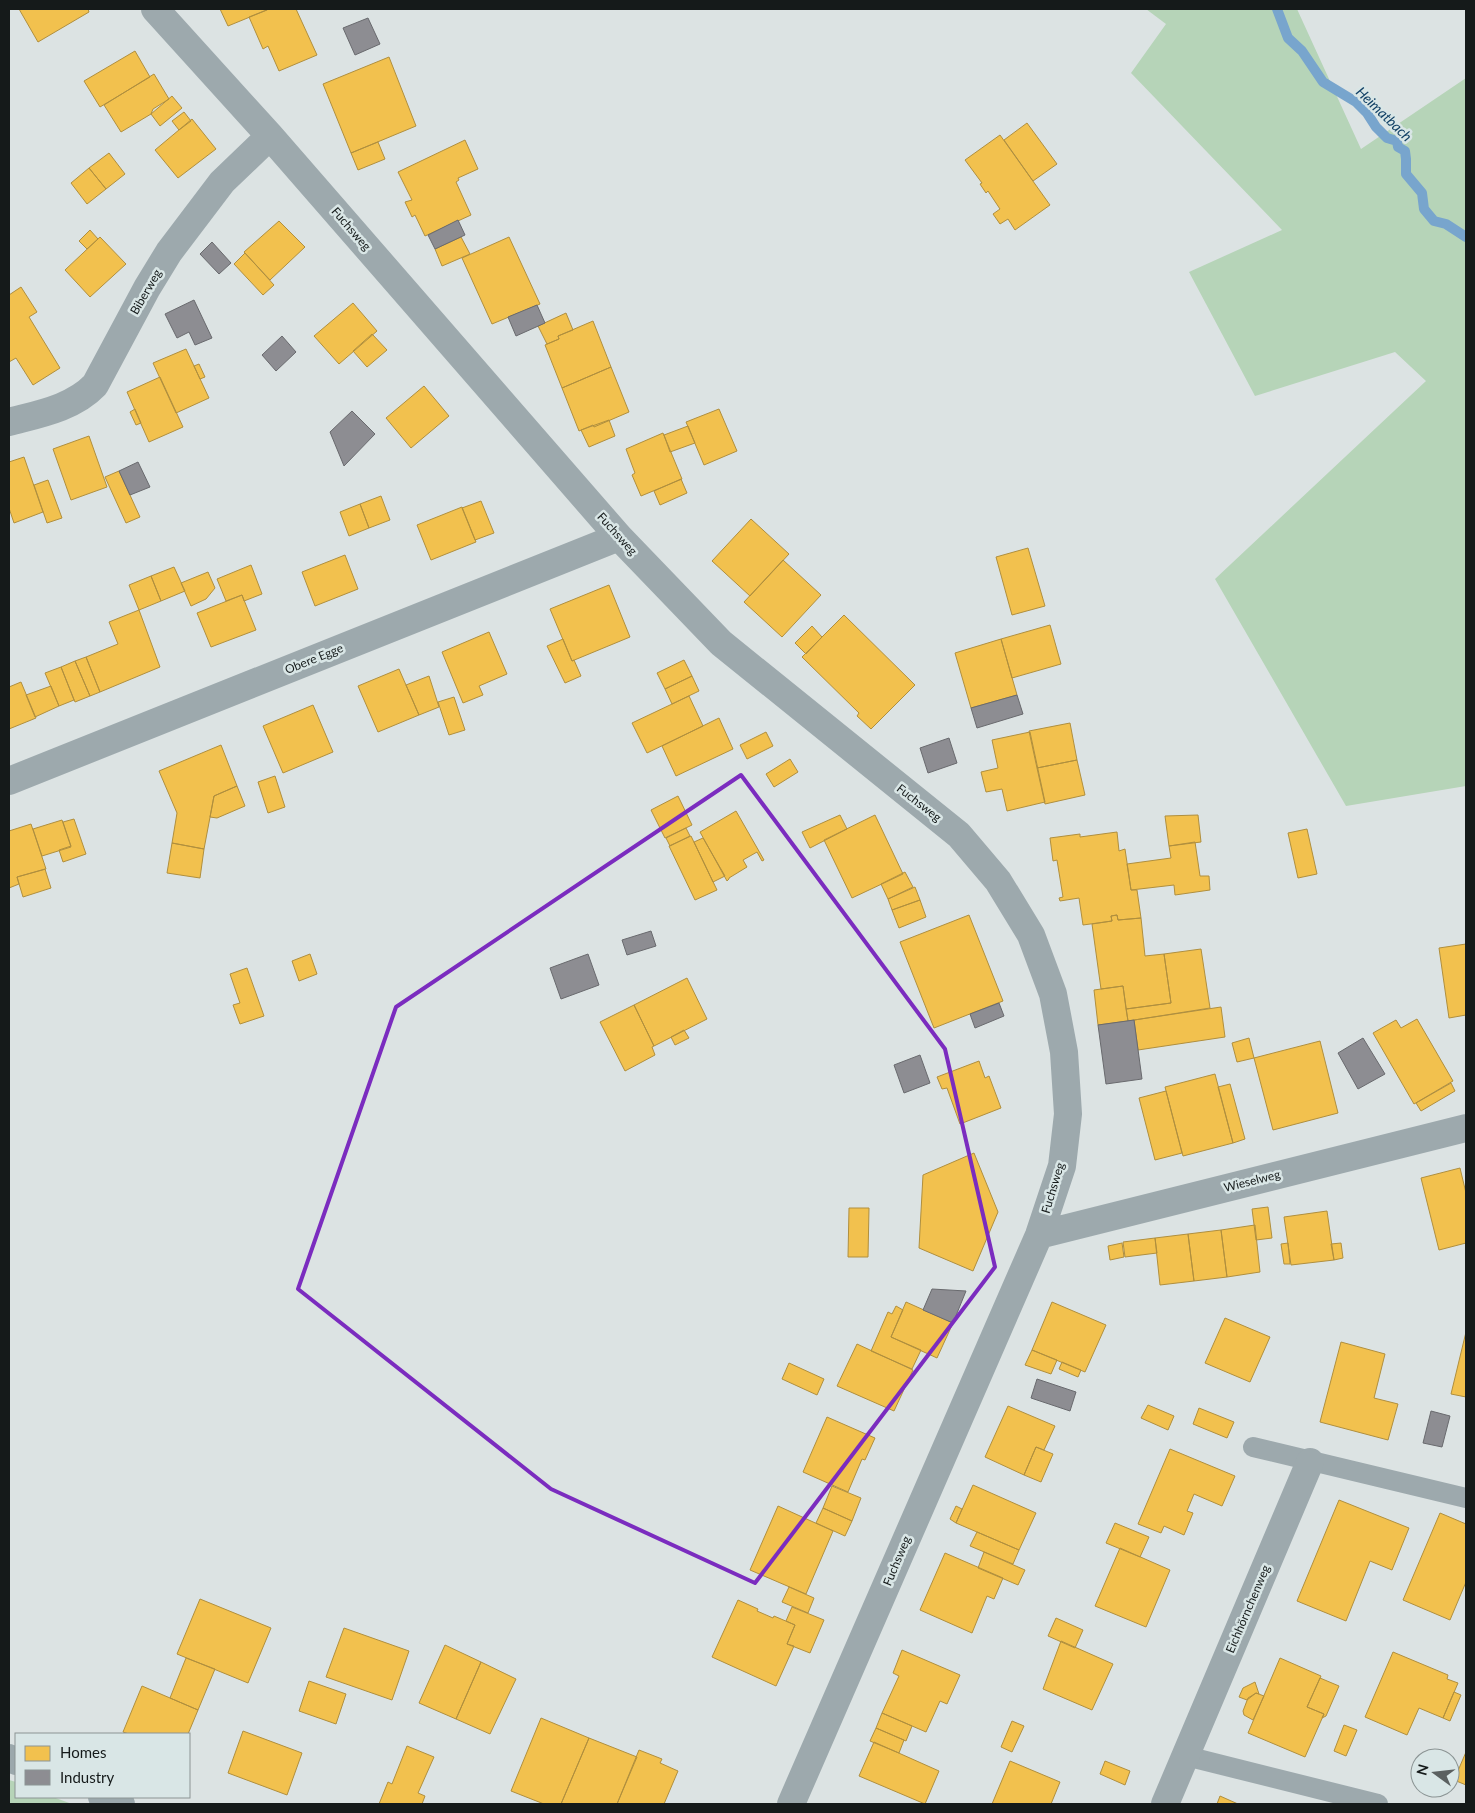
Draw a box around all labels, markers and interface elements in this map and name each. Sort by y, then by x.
water label: Heimatbach [1353,83,1416,144]
street label: Fuchsweg [328,204,374,253]
street label: Biberweg [127,266,165,317]
street label: Fuchsweg [594,509,641,558]
street label: Obere Egge [282,640,345,677]
street label: Fuchsweg [894,781,945,825]
street label: Fuchsweg [1038,1161,1067,1215]
street label: Wieselweg [1222,1166,1282,1195]
street label: Fuchsweg [879,1534,914,1588]
street label: Eichhörnchenweg [1222,1563,1273,1655]
legend [15,1733,190,1798]
text: Homes [60,1743,106,1761]
north arrow [1410,1748,1460,1798]
text: N [1412,1762,1432,1777]
text: Industry [60,1768,115,1786]

